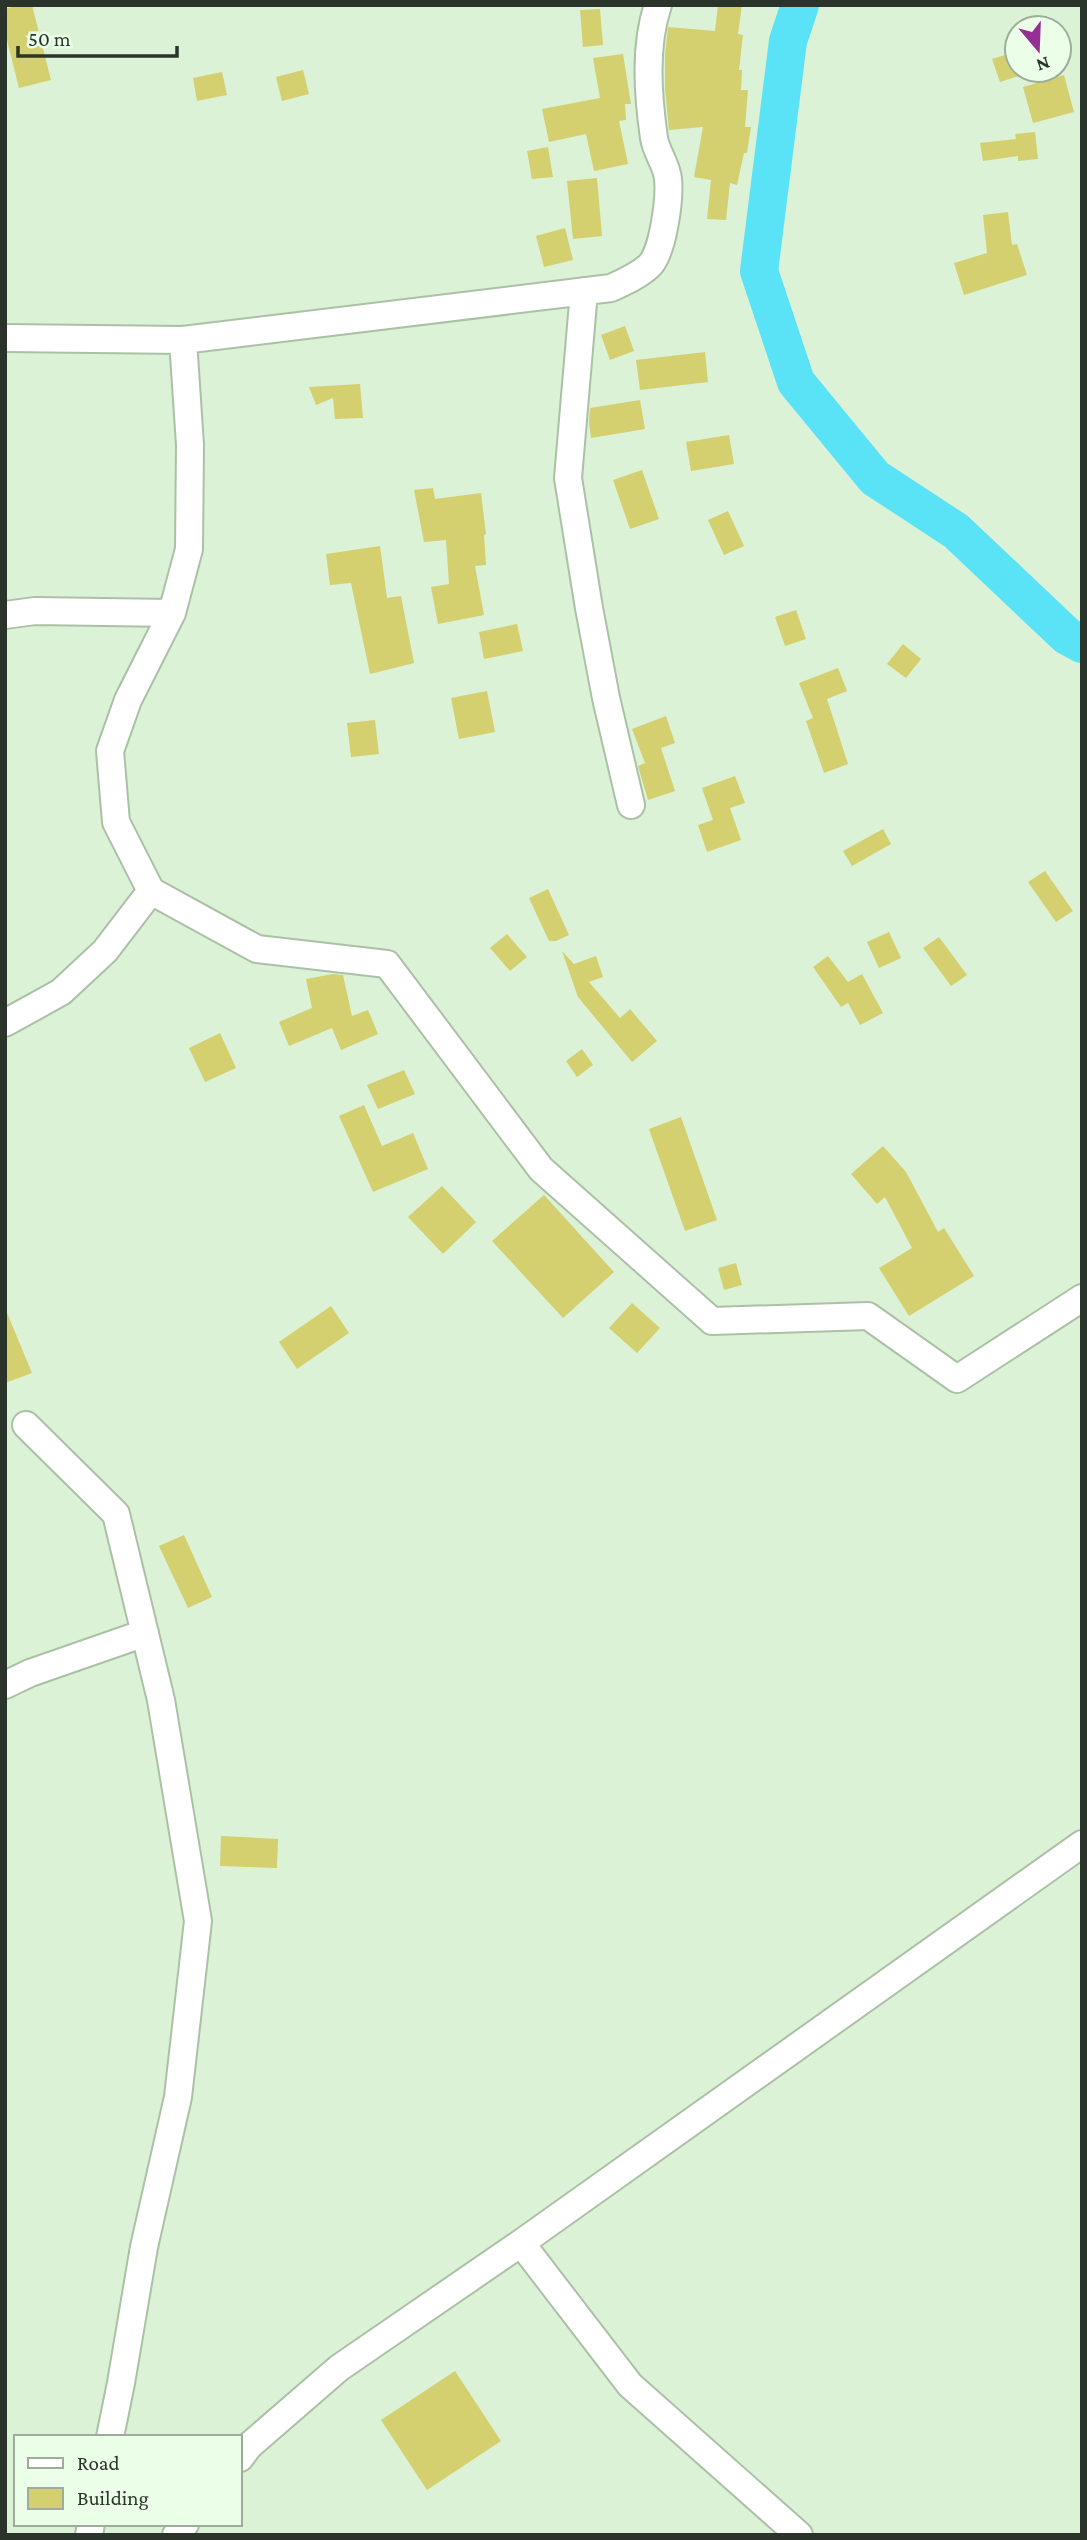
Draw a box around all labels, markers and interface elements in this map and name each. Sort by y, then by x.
scale bar [18,14,177,58]
north arrow [1003,14,1073,84]
text: 50 m [28,27,71,51]
text: N [1034,53,1053,77]
legend [14,2435,242,2526]
text: Road [77,2451,120,2475]
text: Building [77,2486,149,2510]

